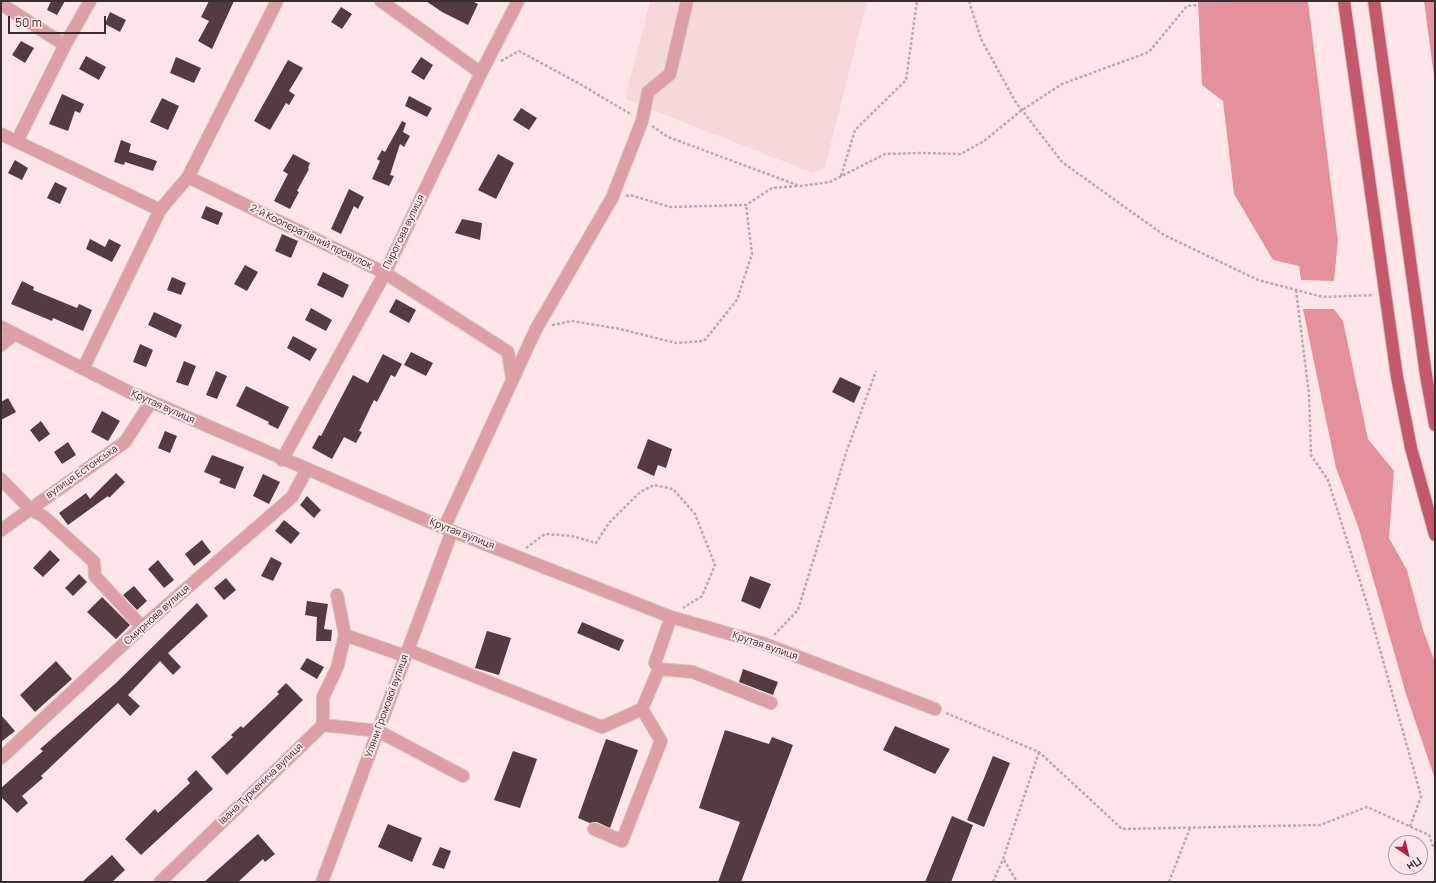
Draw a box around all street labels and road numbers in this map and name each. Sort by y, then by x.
street label: Пирогова вулиця [381,193,427,271]
street label: 2-й Коопєратівний провулок [248,202,374,272]
street label: Крутая вулиця [129,388,197,426]
street label: вулиця Естонська [44,443,120,501]
street label: Крутая вулиця [428,516,496,552]
street label: Смирнова вулиця [122,582,192,648]
street label: Крутая вулиця [731,629,799,663]
street label: Уляни Громової вулиця [363,653,411,759]
street label: Івана Туркенича вулиця [217,741,305,827]

